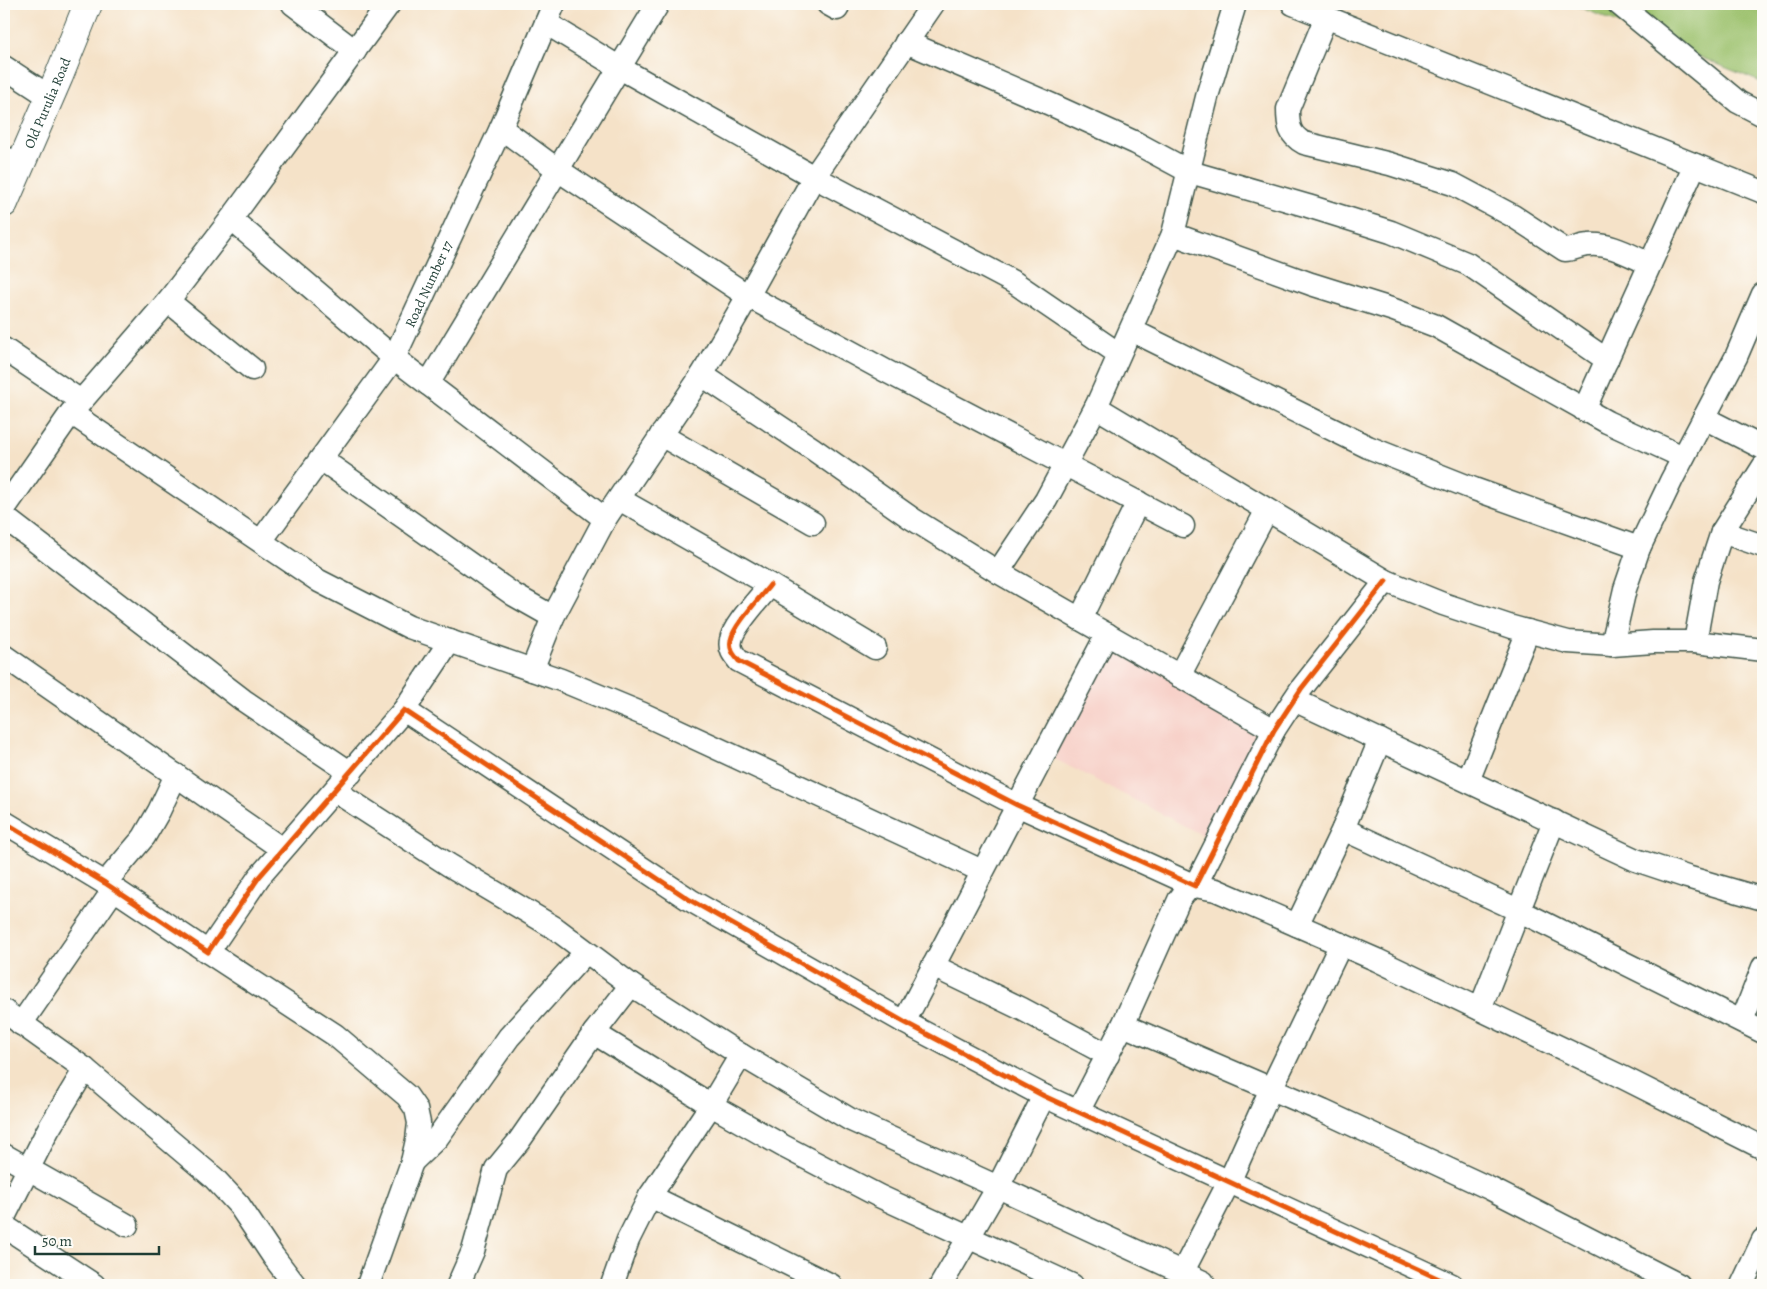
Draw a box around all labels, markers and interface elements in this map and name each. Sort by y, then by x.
street label: Old Purulia Road [19,54,75,152]
street label: Road Number 17 [400,237,457,330]
scale bar [35,1224,159,1256]
text: 50 m [42,1231,72,1251]

